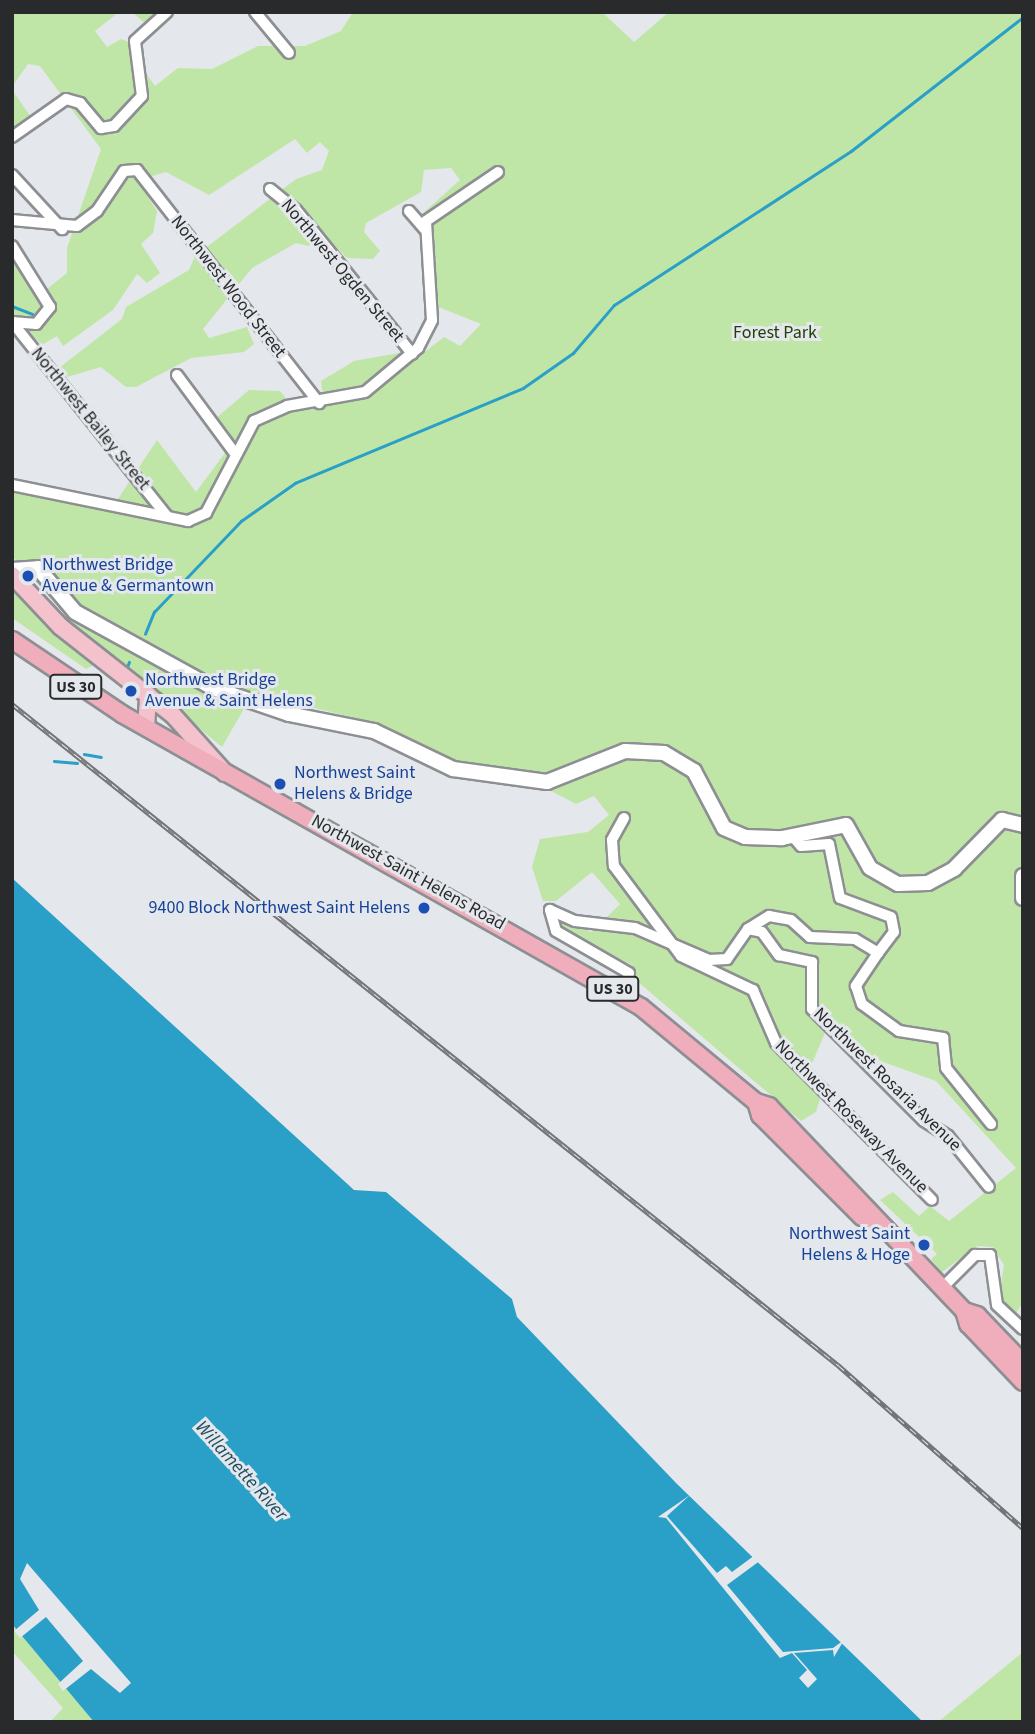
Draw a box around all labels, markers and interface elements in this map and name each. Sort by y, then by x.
street label: Northwest Ogden Street [276,195,408,347]
street label: Northwest Wood Street [166,212,290,362]
park label: Forest Park [733,322,817,344]
street label: Northwest Bailey Street [26,343,154,495]
place label: Northwest Bridge Avenue & Germantown [42,555,214,598]
marker: Northwest Bridge Avenue & Germantown [20,568,36,584]
place label: Northwest Bridge Avenue & Saint Helens [145,670,313,712]
road number: US 30 [48,674,104,700]
marker: Northwest Bridge Avenue & Saint Helens [123,683,139,699]
place label: Northwest Saint Helens & Bridge [294,763,415,806]
marker: Northwest Saint Helens & Bridge [272,776,288,792]
street label: Northwest Saint Helens Road [307,811,509,935]
place label: 9400 Block Northwest Saint Helens [149,897,410,919]
marker: 9400 Block Northwest Saint Helens [416,900,432,916]
road number: US 30 [585,976,641,1001]
street label: Northwest Rosaria Avenue [808,1004,966,1156]
street label: Northwest Roseway Avenue [770,1036,932,1198]
place label: Northwest Saint Helens & Hoge [789,1224,910,1266]
marker: Northwest Saint Helens & Hoge [916,1237,932,1253]
water label: Willamette River [190,1416,292,1526]

